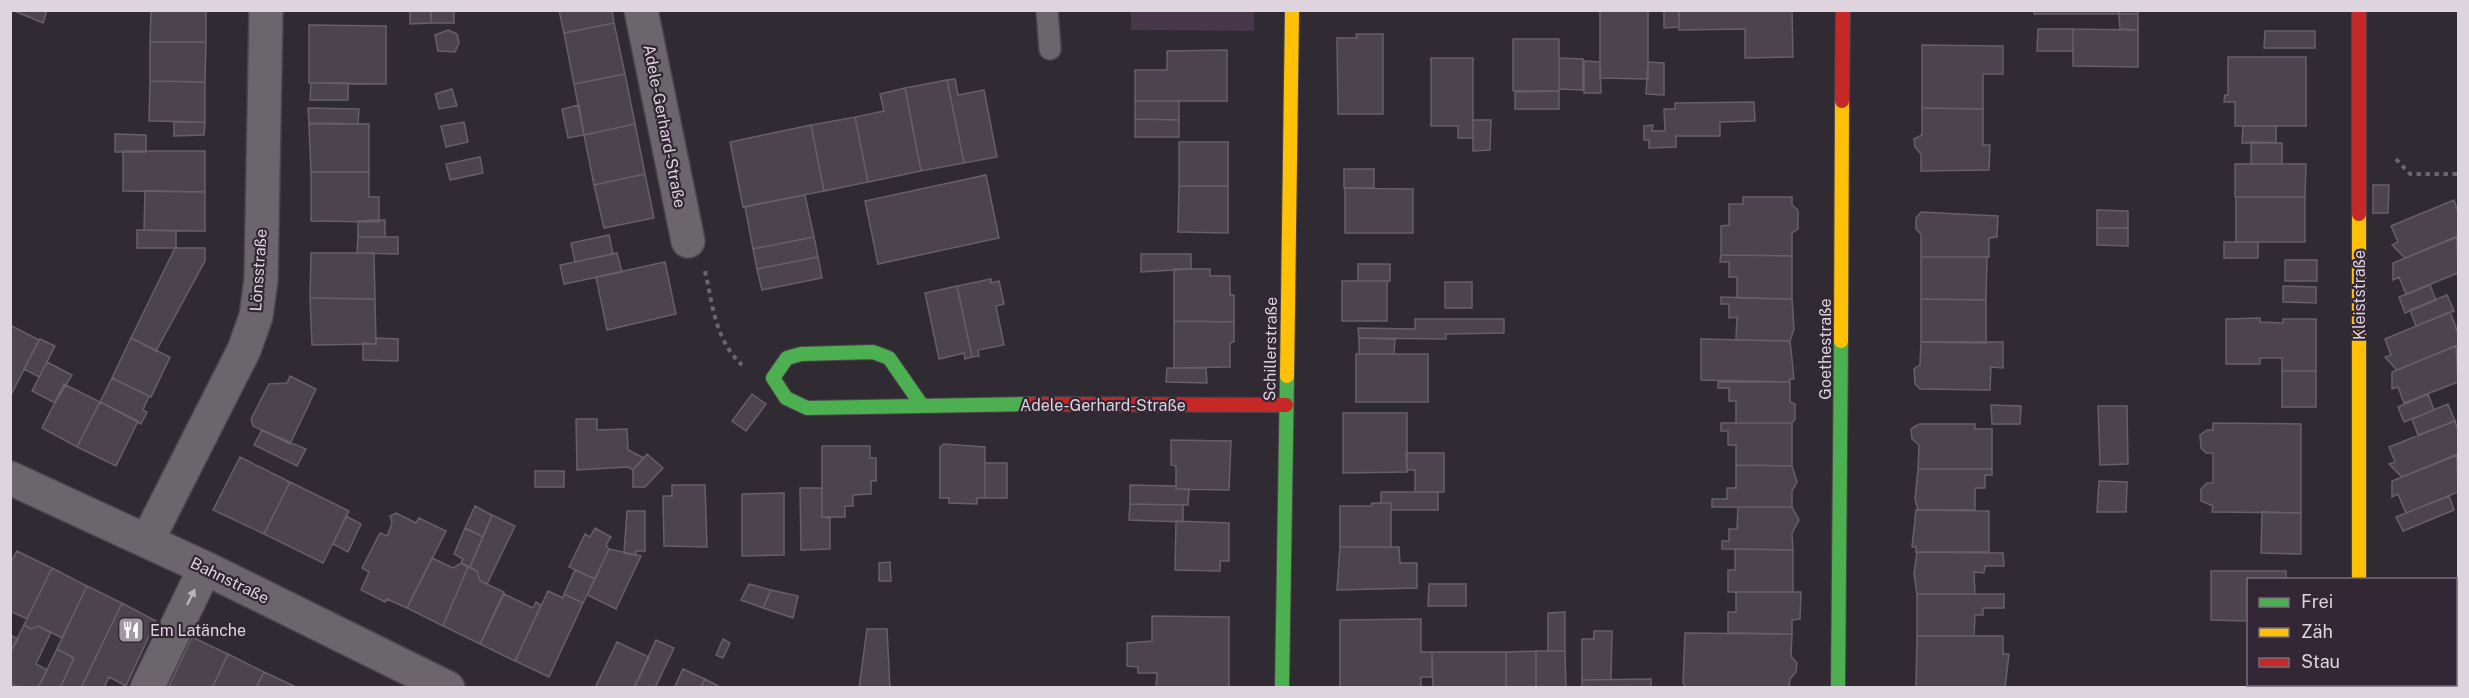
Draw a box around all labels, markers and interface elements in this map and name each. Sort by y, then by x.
street label: Adele-Gerhard-Straße [639,43,690,209]
street label: Lönsstraße [246,228,271,312]
street label: Kleiststraße [2350,250,2369,340]
street label: Schillerstraße [1260,297,1281,401]
street label: Goethestraße [1816,298,1835,400]
street label: Adele-Gerhard-Straße [1020,396,1186,415]
street label: Bahnstraße [187,553,272,608]
legend [2247,578,2457,686]
one-way arrow [186,589,196,606]
text: Frei [2301,591,2333,612]
restaurant icon: Em Latänche [116,615,146,645]
place label: Em Latänche [150,621,246,640]
text: Zäh [2301,621,2333,642]
text: Stau [2301,651,2340,672]

